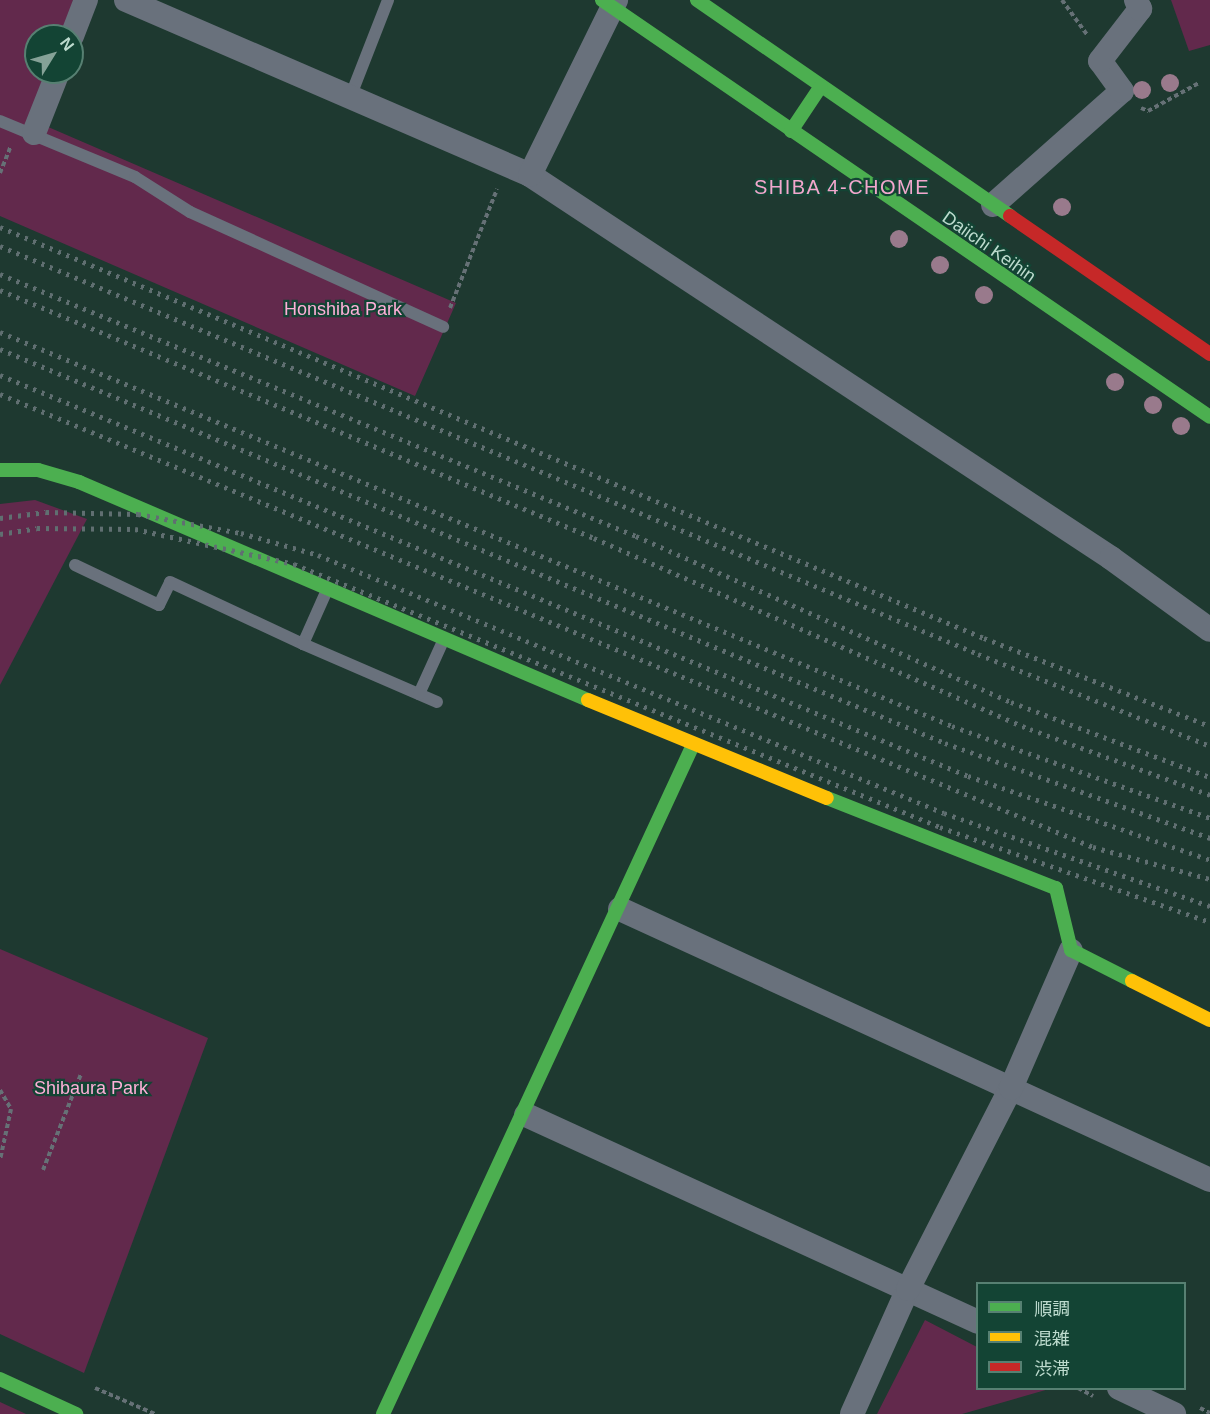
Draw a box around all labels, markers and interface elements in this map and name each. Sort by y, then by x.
north arrow [24,24,84,84]
text: N [57,34,77,54]
district label: SHIBA 4-CHOME [753,175,931,199]
street label: Daiichi Keihin [938,207,1040,287]
park label: Honshiba Park [284,298,402,320]
park label: Shibaura Park [34,1077,148,1099]
legend [976,1282,1186,1390]
text: 順調 [1034,1299,1070,1319]
text: 混雑 [1034,1329,1070,1349]
text: 渋滞 [1034,1359,1070,1379]

